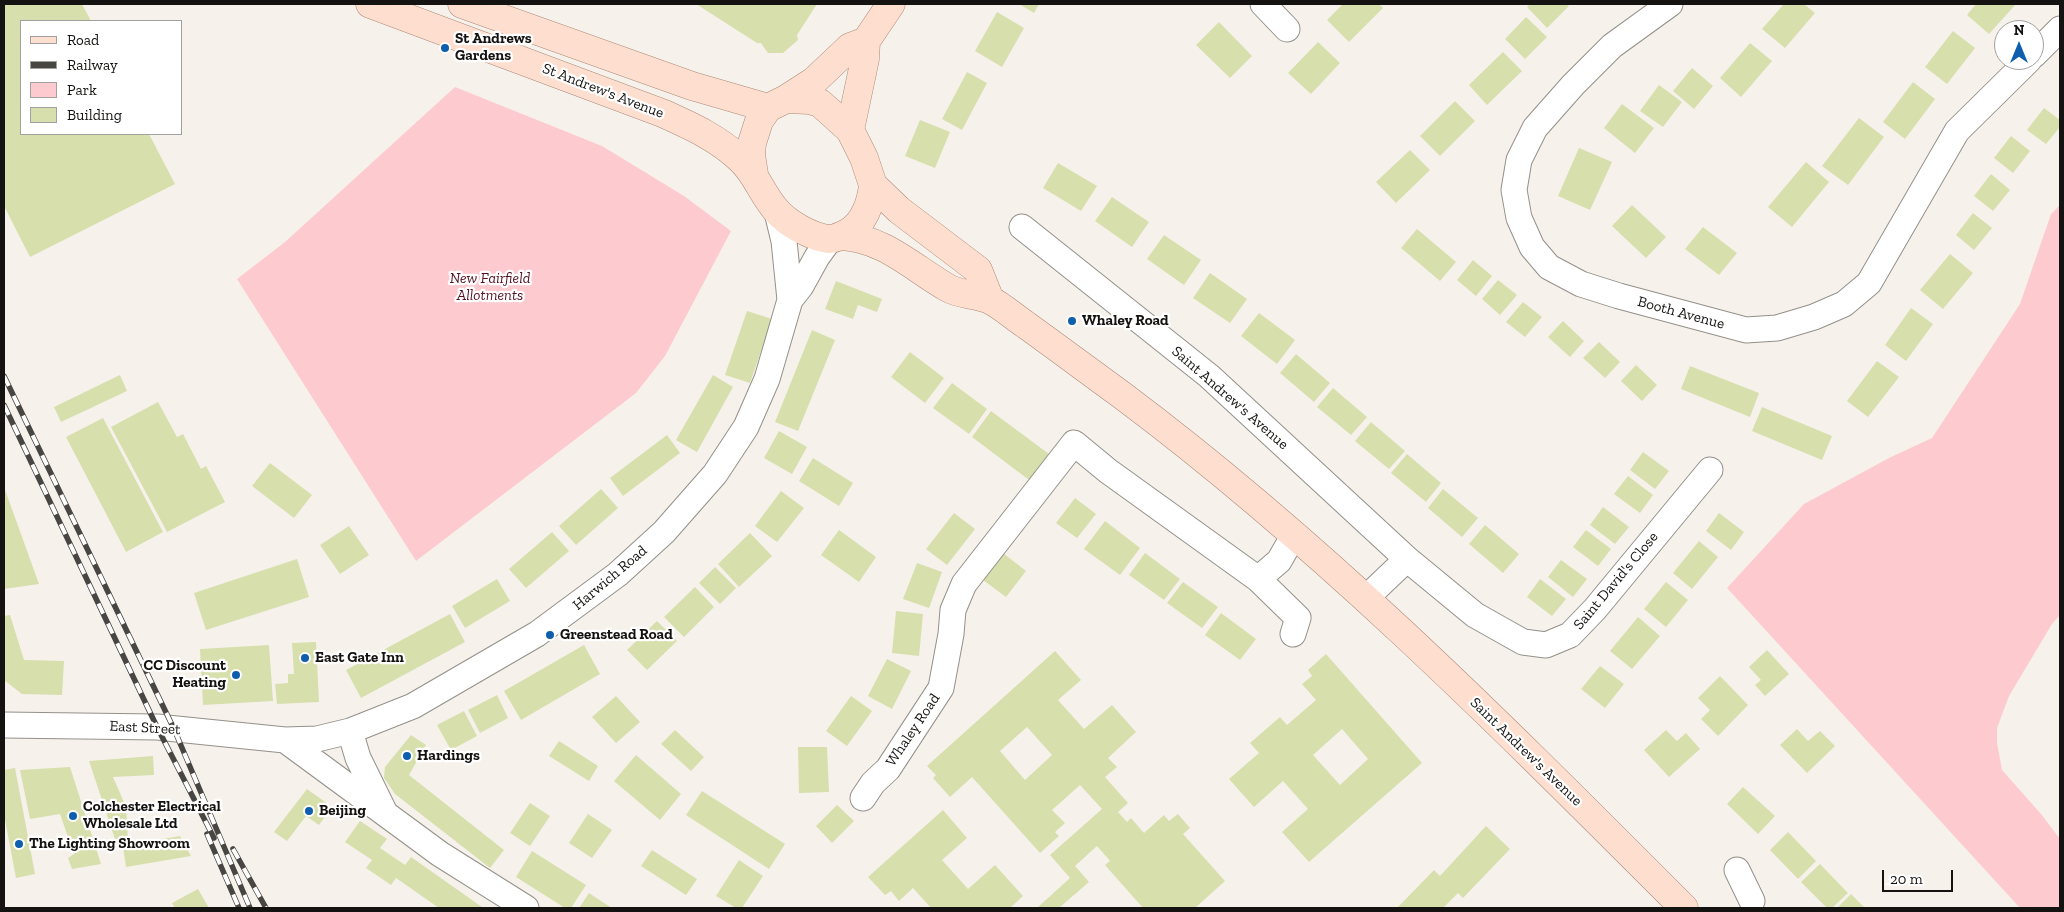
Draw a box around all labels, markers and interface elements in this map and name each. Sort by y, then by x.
legend [20,20,182,135]
north arrow [1994,20,2044,70]
text: N [2014,22,2024,39]
place label: St Andrews Gardens [455,30,532,65]
text: Road [67,31,99,49]
marker: St Andrews Gardens [439,42,451,54]
text: Railway [67,56,118,74]
street label: St Andrew's Avenue [540,60,666,122]
text: Park [67,81,97,99]
text: Building [67,106,122,124]
park label: New Fairfield Allotments [450,270,530,305]
street label: Booth Avenue [1636,293,1726,333]
place label: Whaley Road [1082,312,1169,330]
marker: Whaley Road [1066,315,1078,327]
street label: Saint Andrew's Avenue [1168,342,1292,454]
street label: Saint David's Close [1570,528,1662,634]
street label: Harwich Road [569,542,651,614]
place label: Greenstead Road [560,626,673,644]
marker: Greenstead Road [544,629,556,641]
place label: East Gate Inn [315,649,404,667]
marker: East Gate Inn [299,652,311,664]
place label: CC Discount Heating [143,657,226,692]
marker: CC Discount Heating [230,669,242,681]
street label: Whaley Road [882,690,944,770]
street label: Saint Andrew's Avenue [1466,694,1586,810]
street label: East Street [109,717,181,739]
place label: Hardings [417,747,480,765]
marker: Hardings [401,750,413,762]
place label: Colchester Electrical Wholesale Ltd [83,798,221,833]
place label: Beijing [319,802,366,820]
marker: Beijing [303,805,315,817]
marker: Colchester Electrical Wholesale Ltd [67,810,79,822]
place label: The Lighting Showroom [29,835,190,853]
marker: The Lighting Showroom [13,838,25,850]
scale bar [1884,860,1955,892]
text: 20 m [1890,870,1923,888]

